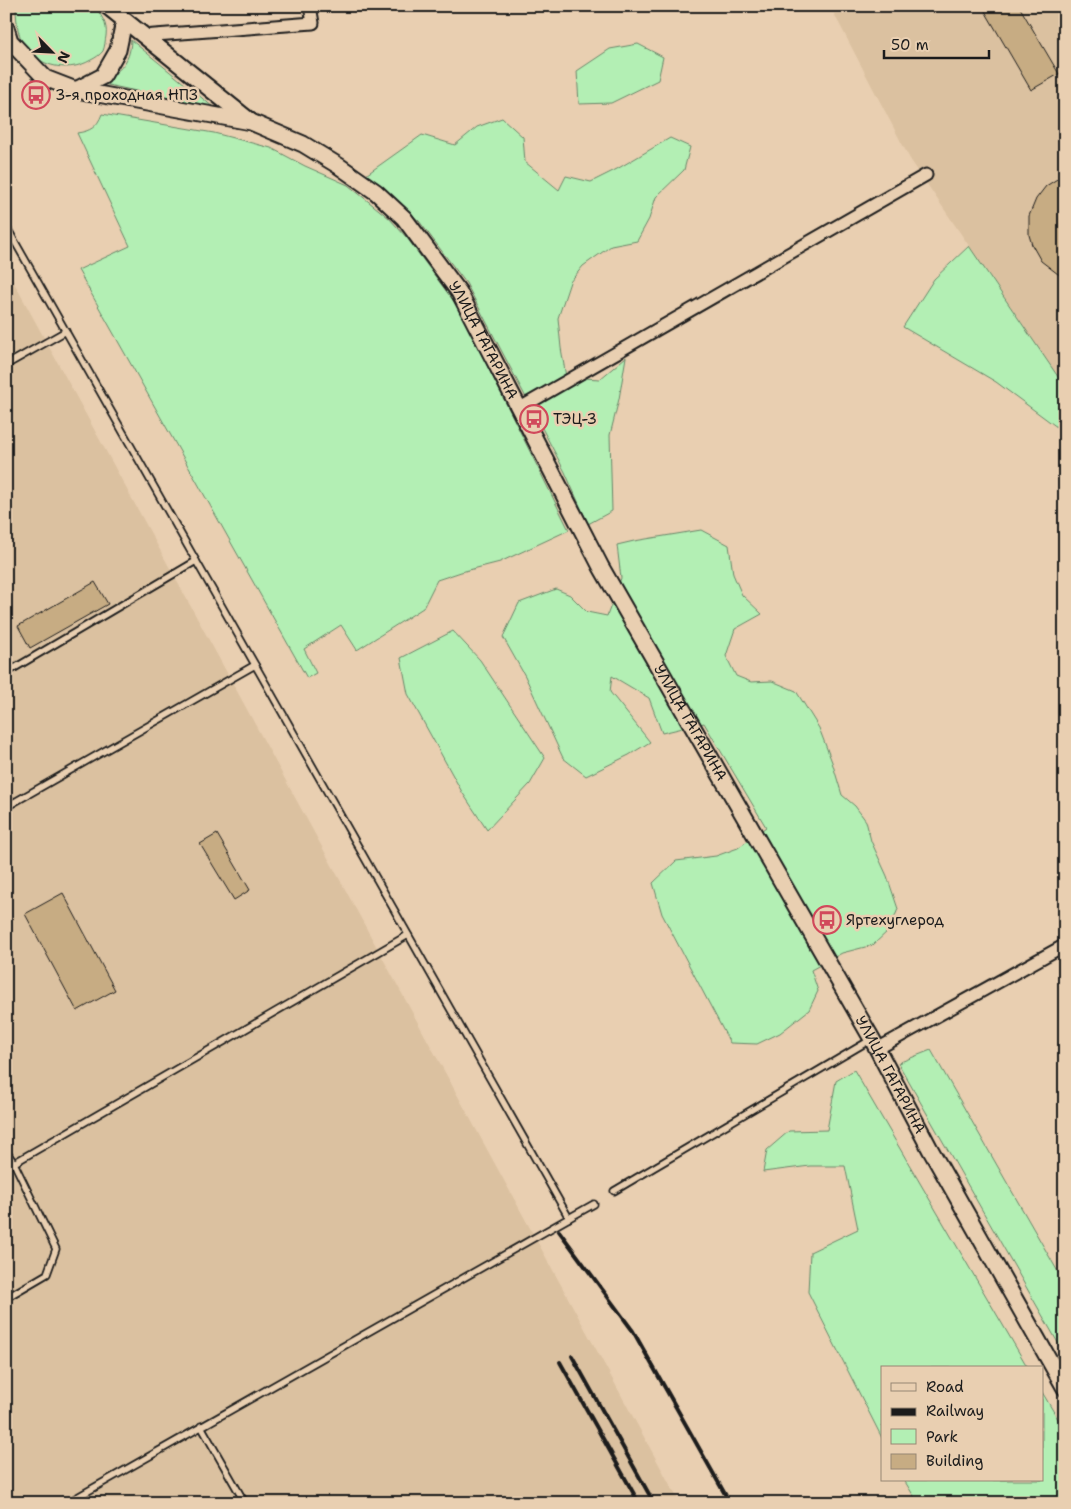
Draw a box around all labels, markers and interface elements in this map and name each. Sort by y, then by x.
north arrow [28,28,78,78]
scale bar [884,28,988,60]
text: 50 m [891,35,929,55]
text: N [53,49,74,66]
bus stop icon: 3-я проходная НПЗ [21,80,51,110]
place label: 3-я проходная НПЗ [55,85,198,105]
street label: УЛИЦА ГАГАРИНА [444,277,523,403]
bus stop icon: ТЭЦ-3 [519,404,549,434]
place label: ТЭЦ-3 [553,409,597,429]
street label: УЛИЦА ГАГАРИНА [649,661,732,785]
bus stop icon: Яртехуглерод [812,905,842,935]
place label: Яртехуглерод [846,910,944,930]
street label: УЛИЦА ГАГАРИНА [851,1012,930,1137]
legend [881,1366,1044,1482]
text: Road [926,1377,964,1397]
text: Railway [926,1401,984,1421]
text: Park [926,1427,958,1447]
text: Building [926,1451,983,1471]

